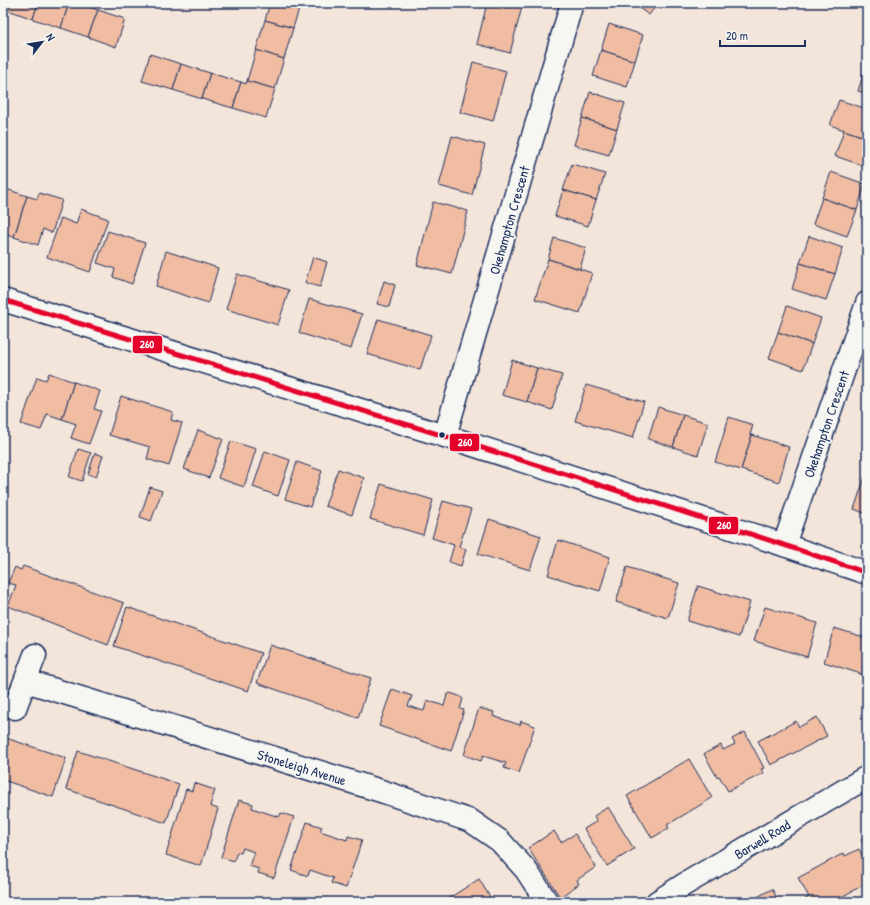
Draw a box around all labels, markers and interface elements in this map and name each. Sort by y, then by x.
north arrow [22,22,62,62]
scale bar [720,22,805,48]
text: 20 m [726,27,748,44]
text: N [43,31,58,43]
street label: Okehampton Crescent [484,163,535,277]
line badge: 260 [132,335,163,354]
text: 260 [140,337,154,351]
street label: Okehampton Crescent [799,368,854,480]
unlabelled marker [437,430,447,440]
line badge: 260 [449,433,480,452]
text: 260 [458,435,472,449]
line badge: 260 [708,516,739,535]
text: 260 [717,518,731,532]
street label: Stoneleigh Avenue [255,744,349,791]
street label: Barwell Road [730,815,794,863]

